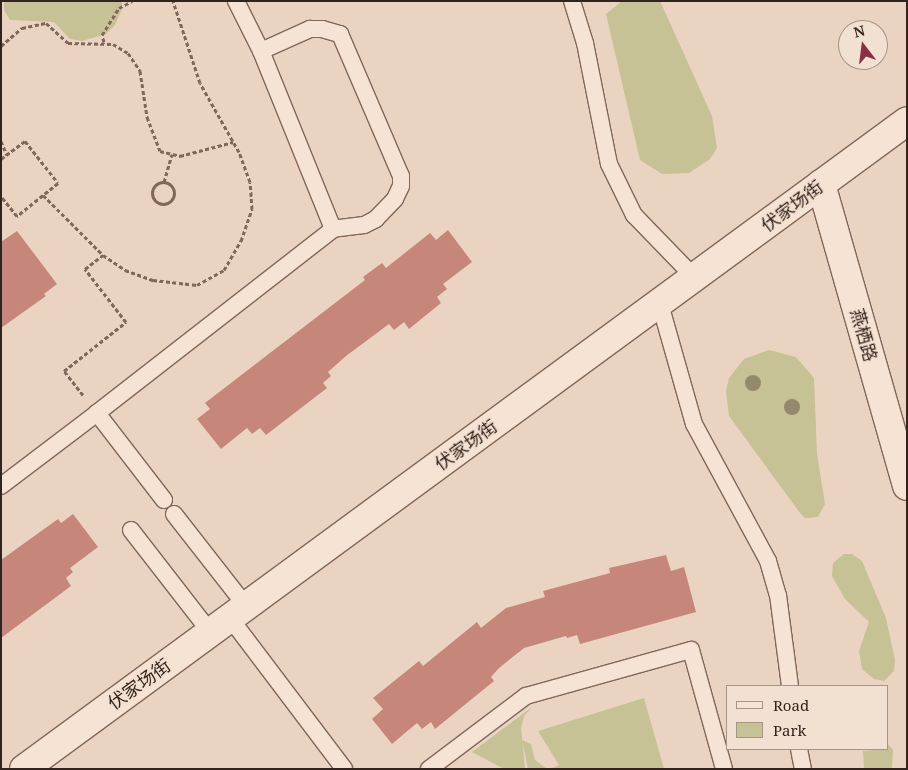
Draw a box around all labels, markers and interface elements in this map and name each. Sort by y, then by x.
north arrow [838,20,888,70]
text: N [851,20,867,42]
street label: 伏家场街 [757,176,827,236]
street label: 燕栖路 [846,306,882,364]
street label: 伏家场街 [431,415,501,475]
street label: 伏家场街 [104,654,174,714]
legend [726,685,888,750]
text: Road [773,695,809,715]
text: Park [773,720,806,740]

